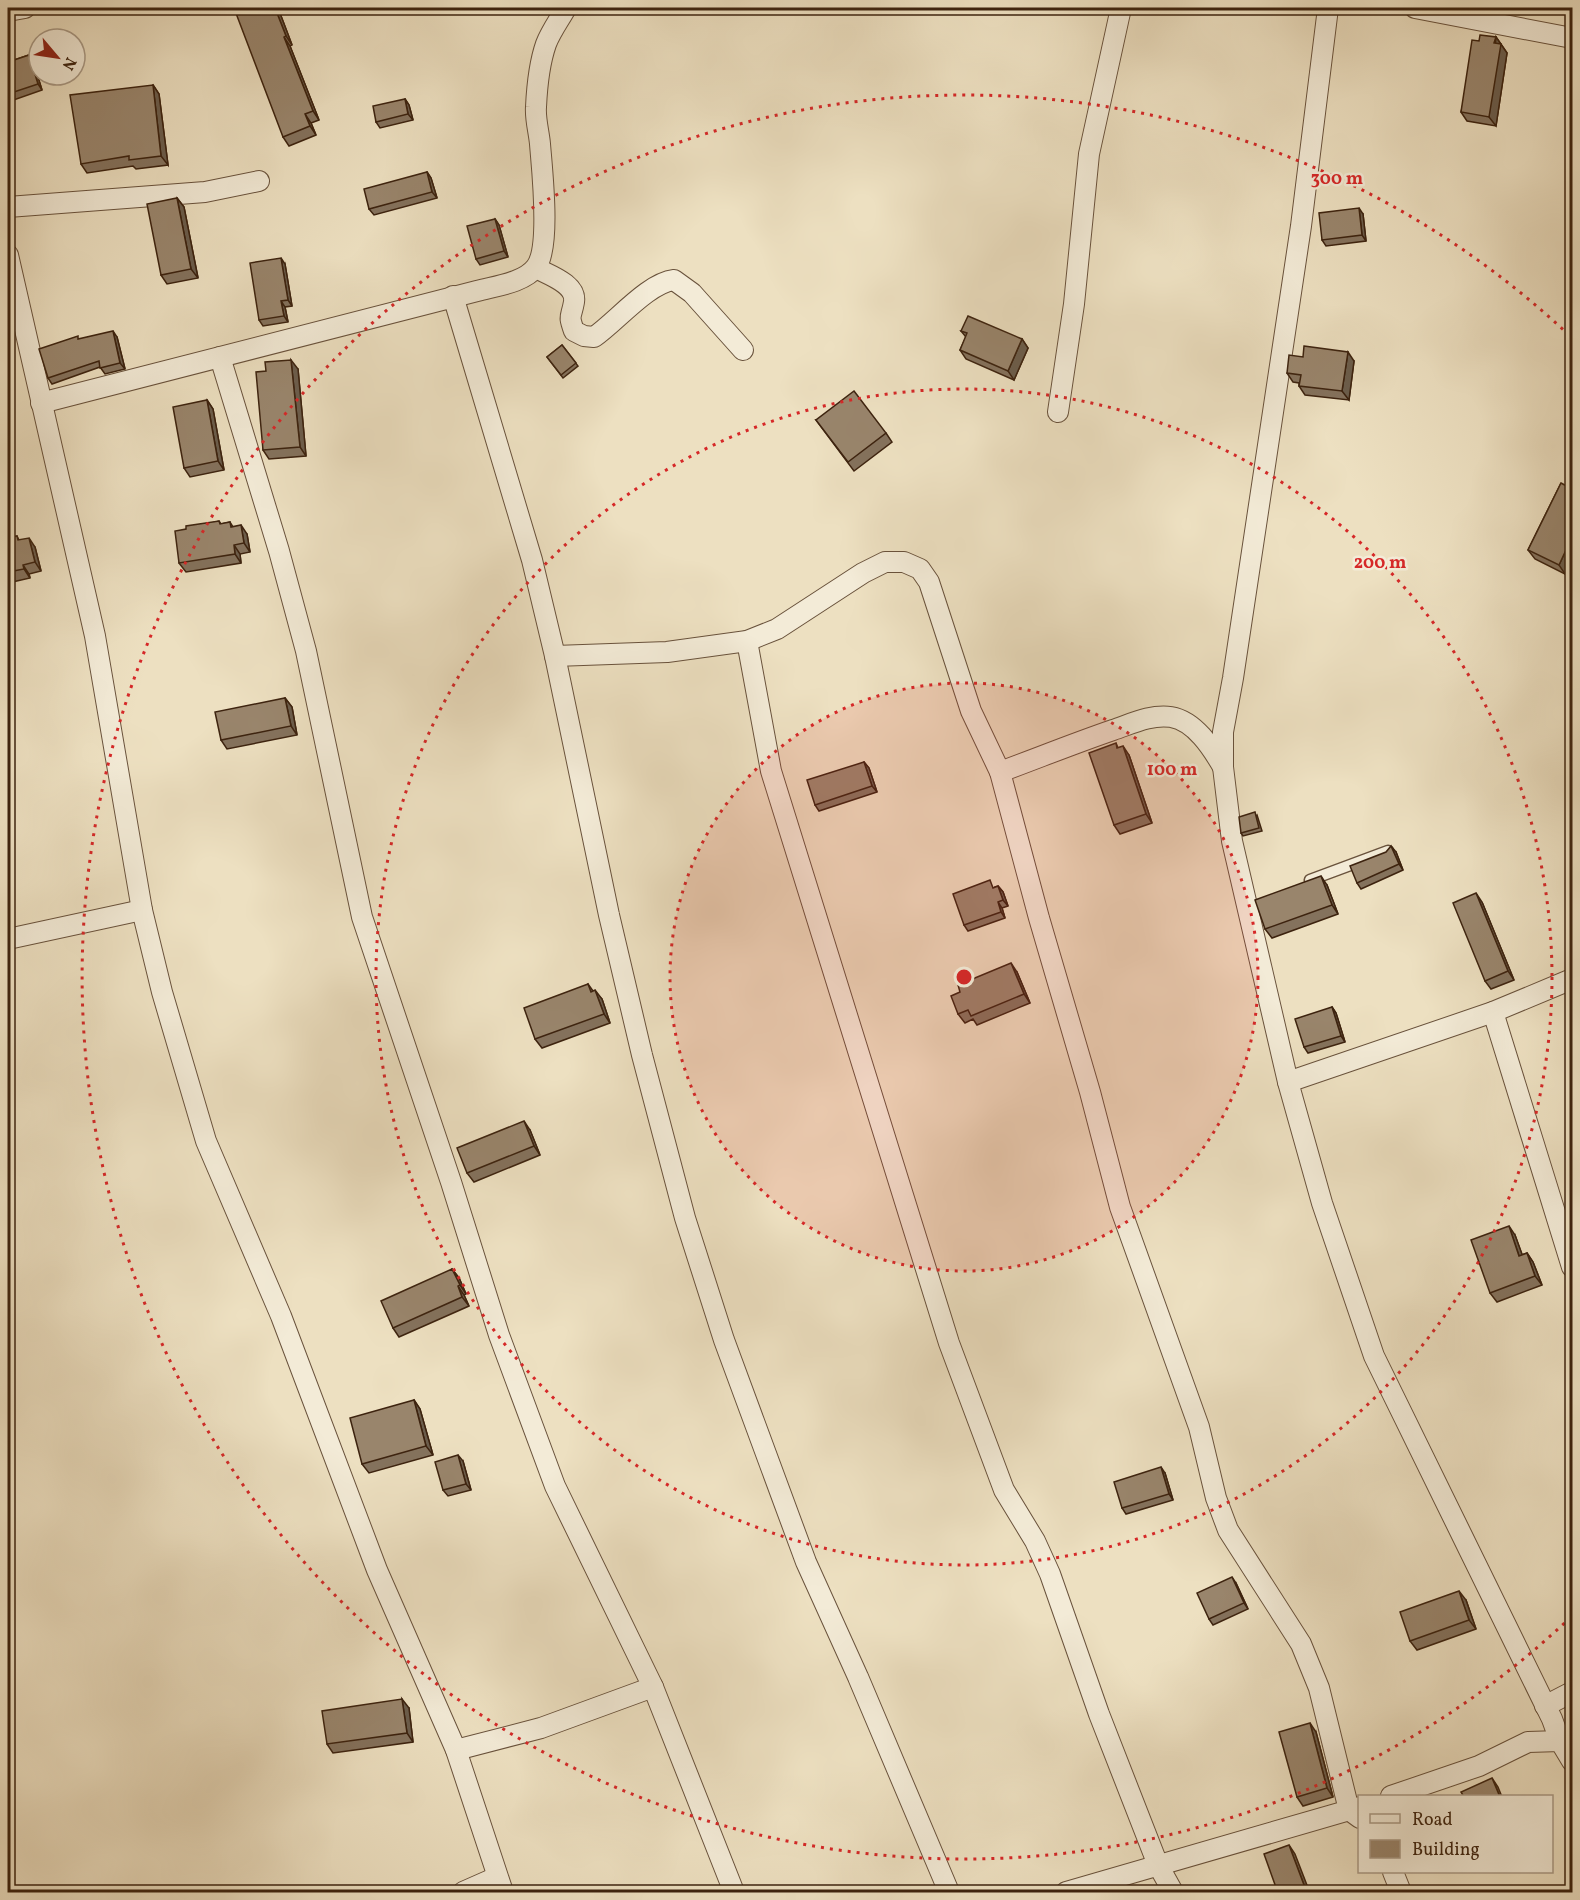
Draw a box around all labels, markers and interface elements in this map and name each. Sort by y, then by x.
north arrow [27,27,87,87]
text: N [56,53,81,74]
text: 300 m [1311,167,1363,192]
text: 200 m [1354,551,1406,576]
text: 100 m [1147,758,1197,783]
centre of rings [954,967,974,987]
legend [1358,1795,1553,1873]
text: Road [1412,1808,1453,1833]
text: Building [1412,1838,1480,1863]

